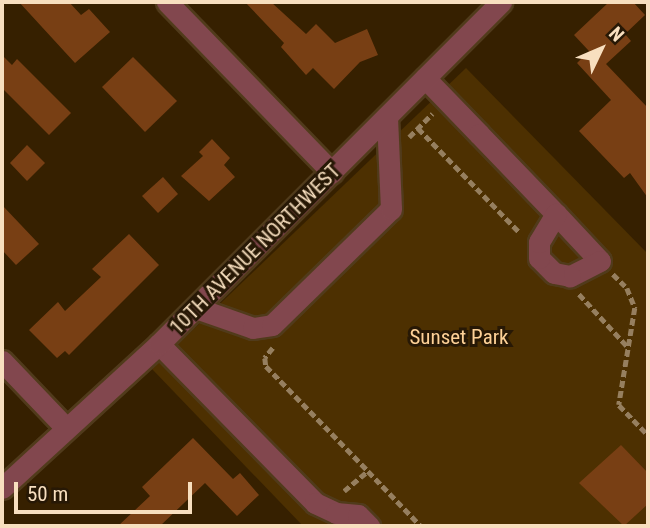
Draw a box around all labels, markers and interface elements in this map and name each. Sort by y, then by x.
north arrow [566,14,636,84]
text: N [604,22,629,46]
street label: 10TH AVENUE NORTHWEST [164,158,346,340]
park label: Sunset Park [409,324,509,350]
scale bar [18,468,196,512]
text: 50 m [27,482,68,506]

